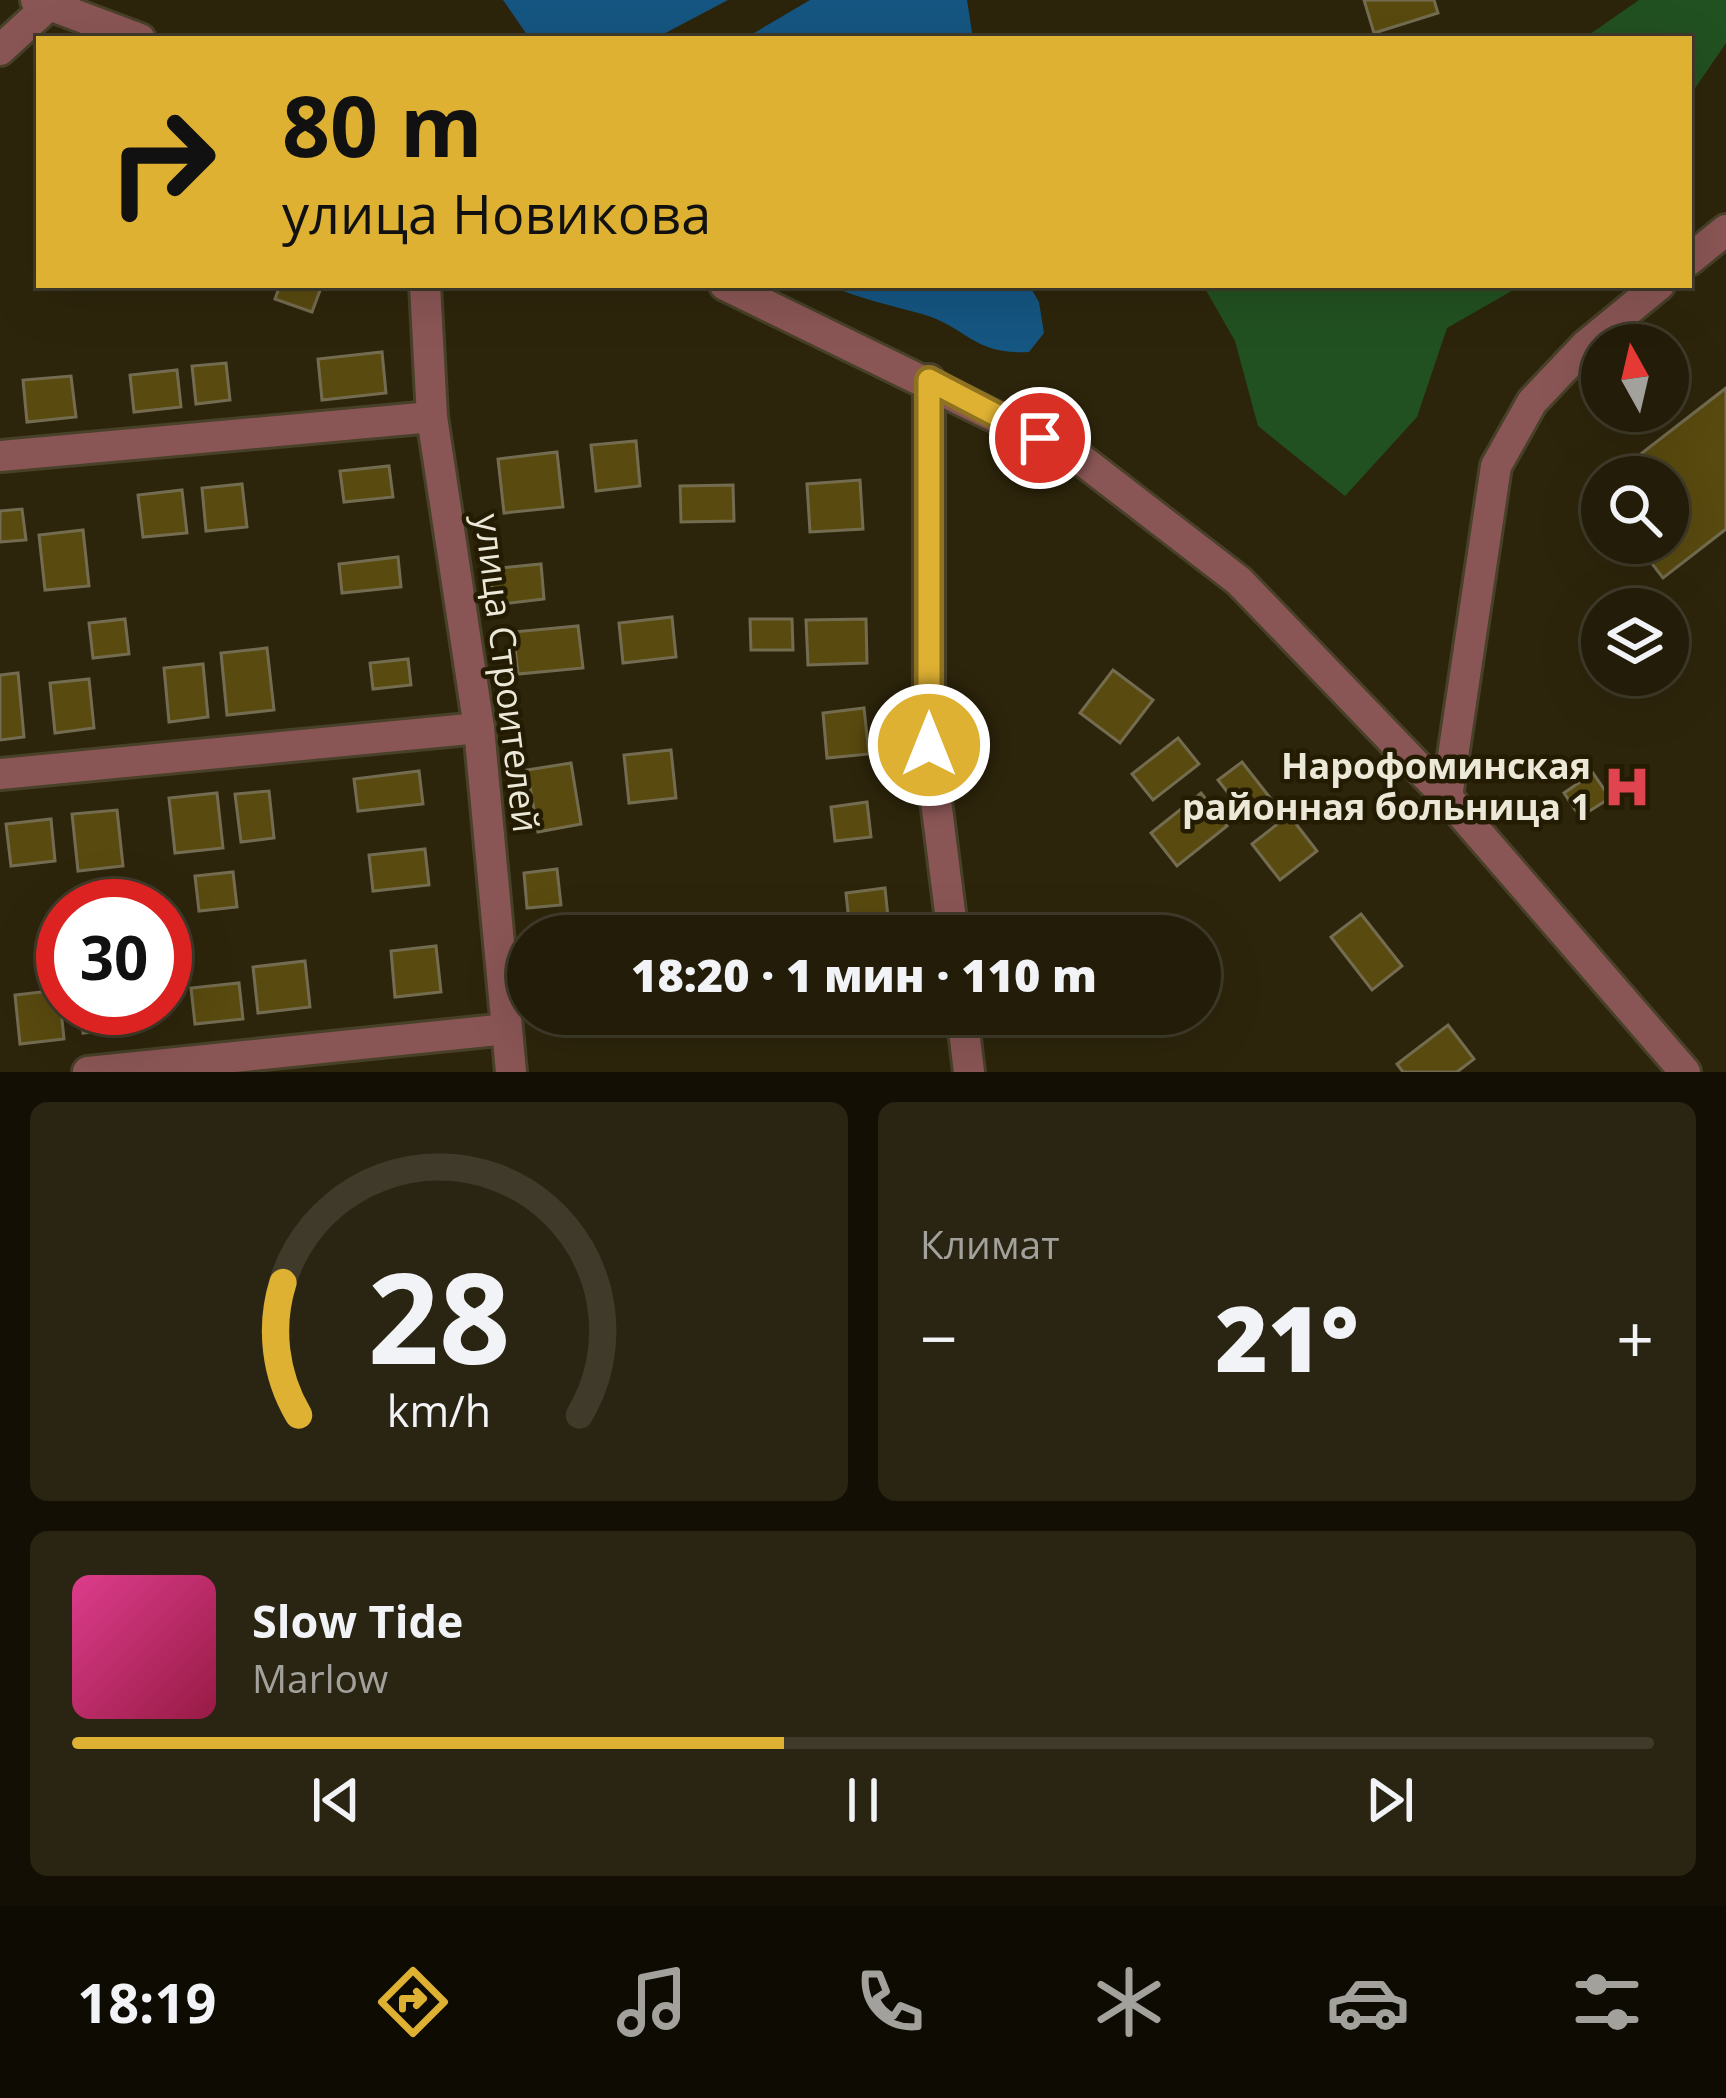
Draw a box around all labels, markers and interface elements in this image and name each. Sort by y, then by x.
text: 80 m [282,67,482,182]
icon: right [84,84,240,240]
text: улица Новикова [282,176,711,250]
north arrow [1581,324,1689,432]
map controls [1581,324,1689,696]
pin [989,387,1091,489]
icon: arrive [1007,405,1073,471]
button: search [1581,456,1689,564]
street label: улица Строителей [464,511,551,835]
button: layers [1581,588,1689,696]
position arrow [866,682,992,808]
place label: Нарофоминская районная больница 1 [1182,741,1591,831]
hospital icon: Нарофоминская районная больница 1 [1602,762,1652,812]
speed limit sign: 30 [36,879,192,1035]
text: 18:20 · 1 мин · 110 m [631,944,1097,1005]
text: Климат [920,1217,1060,1270]
text: 28 [368,1231,510,1401]
text: 21° [1215,1276,1359,1398]
text: − [920,1292,958,1382]
text: + [1616,1292,1654,1382]
text: km/h [387,1380,491,1439]
text: Slow Tide [252,1590,463,1651]
text: Marlow [252,1651,388,1704]
icon: previous [303,1767,369,1833]
icon: pause [830,1767,896,1833]
icon: next [1357,1767,1423,1833]
icon: directions [371,1960,455,2044]
icon: music [610,1960,694,2044]
icon: phone [848,1960,932,2044]
icon: climate [1087,1960,1171,2044]
icon: car [1326,1960,1410,2044]
icon: filters [1565,1960,1649,2044]
text: 18:19 [77,1965,216,2039]

